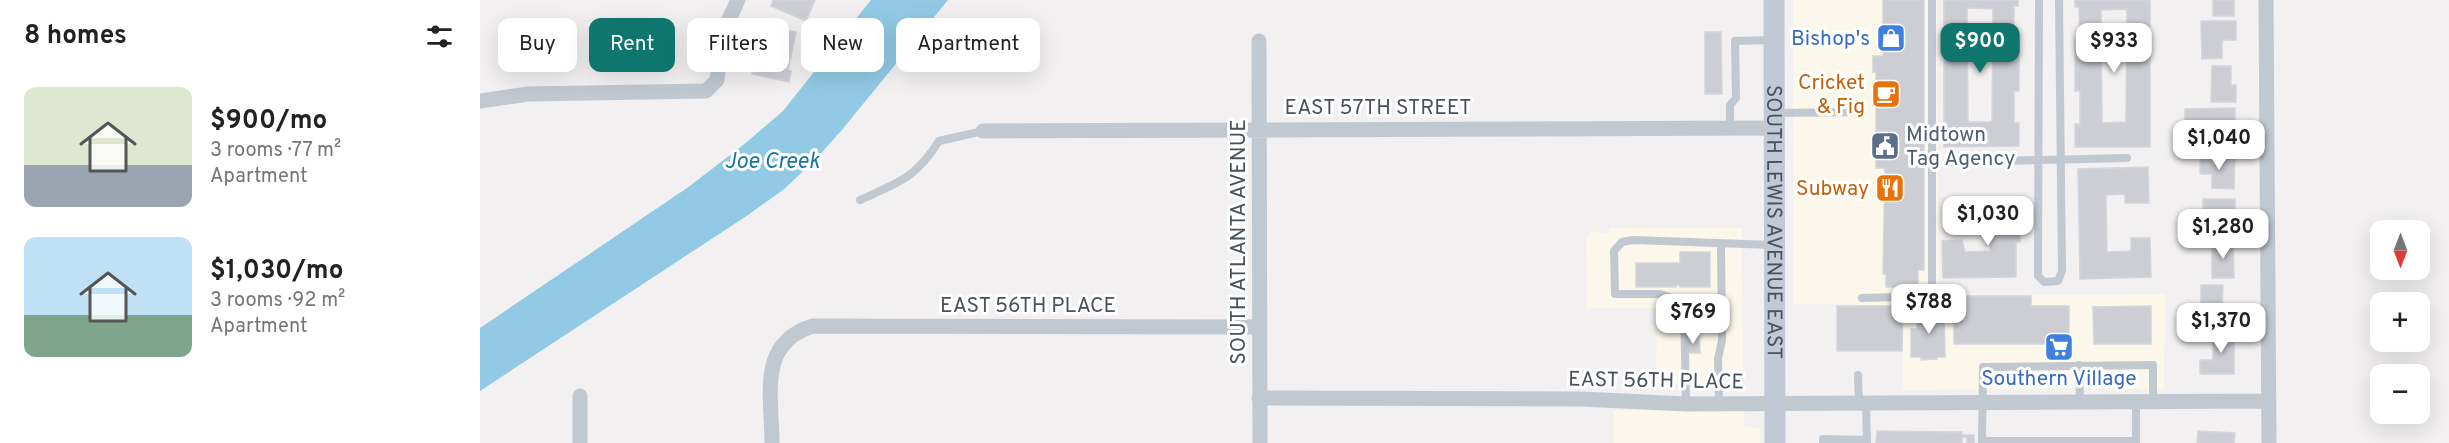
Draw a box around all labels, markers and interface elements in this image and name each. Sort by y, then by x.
chip: Buy [498,18,577,72]
chip: Rent [589,18,675,72]
chip: Filters [687,18,789,72]
chip: New [801,18,884,72]
chip: Apartment [896,18,1040,72]
text: 8 homes [24,20,127,53]
icon: filters [423,20,456,53]
shop icon: Bishop's [1875,22,1907,54]
pin: $900 [1944,23,2016,74]
pin: $933 [2078,23,2150,74]
place label: Bishop's [1791,26,1870,53]
text: $900 [1955,29,2005,55]
text: $933 [2090,29,2138,55]
place label: Cricket & Fig [1798,70,1865,121]
cafe icon: Cricket & Fig [1870,78,1902,110]
street label: SOUTH LEWIS AVENUE EAST [1759,85,1787,359]
street label: EAST 57TH STREET [1285,95,1471,122]
text: $900/mo [210,105,327,138]
icon: home [72,111,144,183]
street label: SOUTH ATLANTA AVENUE [1226,119,1253,365]
pin: $1,040 [2170,120,2268,171]
place label: Midtown Tag Agency [1906,122,2015,173]
text: $1,040 [2187,126,2251,152]
public building icon: Midtown Tag Agency [1869,130,1901,162]
text: 3 rooms · 77 m² [210,138,341,164]
water label: Joe Creek [725,149,820,176]
text: Apartment [210,164,308,190]
restaurant icon: Subway [1874,172,1906,204]
place label: Subway [1796,176,1869,203]
pin: $1,030 [1939,196,2037,247]
text: $1,030 [1956,202,2020,228]
pin: $1,280 [2174,209,2272,260]
text: $1,280 [2192,215,2254,241]
north arrow [2370,220,2430,280]
map controls [2370,220,2430,424]
text: $1,030/mo [210,255,343,288]
icon: home [72,261,144,333]
pin: $788 [1893,284,1965,335]
text: 3 rooms · 92 m² [210,288,345,314]
text: $788 [1905,290,1953,316]
button: + [2370,292,2430,352]
street label: EAST 56TH PLACE [940,293,1116,320]
pin: $769 [1657,294,1729,345]
text: $769 [1670,300,1716,326]
pin: $1,370 [2172,303,2270,354]
text: $1,370 [2191,309,2251,335]
text: Apartment [210,314,308,340]
supermarket icon: Southern Village [2043,331,2075,363]
button: − [2370,364,2430,424]
street label: EAST 56TH PLACE [1568,366,1744,397]
place label: Southern Village [1981,366,2137,393]

